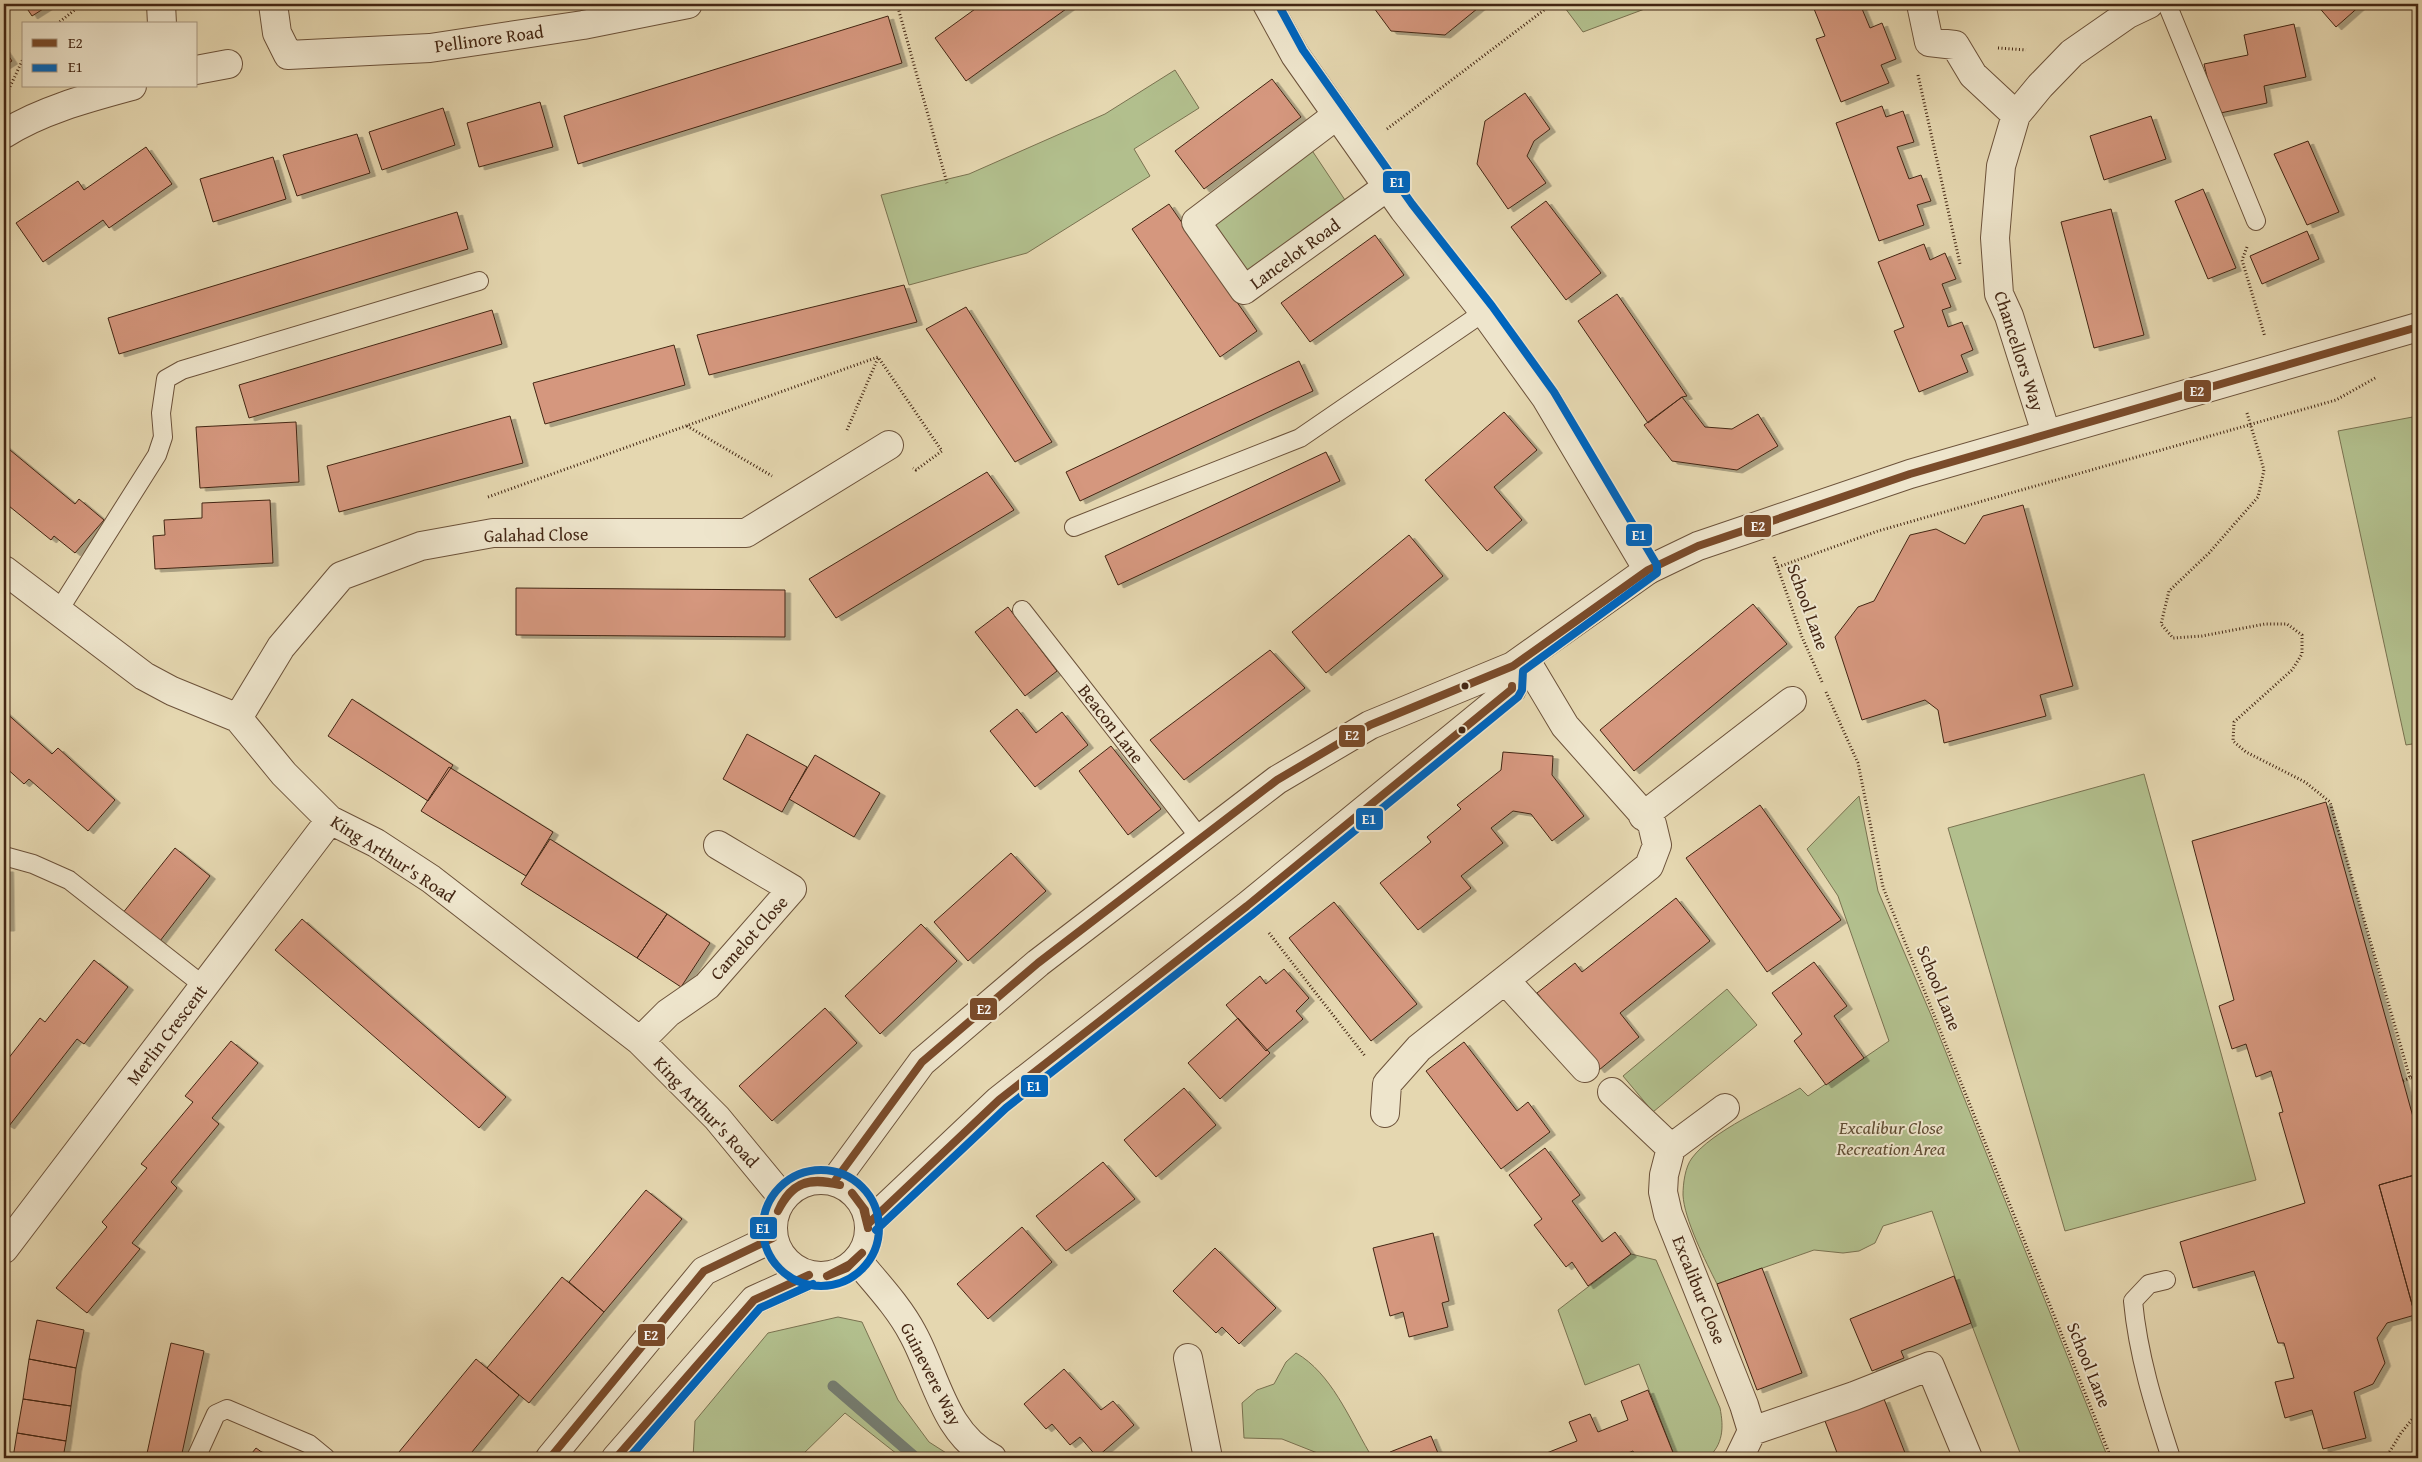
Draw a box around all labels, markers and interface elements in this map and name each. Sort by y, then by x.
street label: Pellinore Road [433,17,546,60]
legend [22,22,198,88]
text: E2 [68,32,83,53]
text: E1 [68,56,83,77]
line badge: E1 [1382,170,1411,194]
text: E1 [1390,172,1404,192]
street label: Lancelot Road [1244,211,1346,296]
street label: Chancellors Way [1987,287,2052,414]
line badge: E2 [2183,379,2212,403]
text: E2 [2190,381,2204,401]
line badge: E2 [1743,514,1772,538]
text: E2 [1751,516,1765,536]
street label: Galahad Close [484,520,588,549]
line badge: E1 [1625,523,1653,547]
text: E1 [1632,525,1646,545]
street label: School Lane [1780,560,1837,654]
street label: Beacon Lane [1072,678,1151,769]
unlabelled marker [1460,681,1470,691]
line badge: E2 [1338,724,1366,748]
text: E2 [1345,725,1359,745]
unlabelled marker [1457,725,1467,735]
line badge: E1 [1355,807,1384,831]
street label: King Arthur's Road [325,808,461,909]
text: E1 [1362,809,1376,829]
street label: Camelot Close [703,889,794,986]
street label: School Lane [1910,941,1969,1035]
street label: Merlin Crescent [120,978,214,1091]
line badge: E2 [969,997,998,1021]
text: E2 [977,999,991,1019]
street label: King Arthur's Road [647,1050,766,1174]
line badge: E1 [1020,1074,1049,1098]
text: E1 [1027,1076,1041,1096]
park label: Excalibur Close Recreation Area [1836,1114,1946,1162]
line badge: E1 [749,1216,778,1240]
text: E1 [756,1218,770,1238]
street label: Excalibur Close [1665,1231,1734,1348]
street label: Guinevere Way [894,1317,969,1430]
street label: School Lane [2060,1318,2119,1412]
line badge: E2 [637,1323,666,1347]
text: E2 [644,1325,658,1345]

